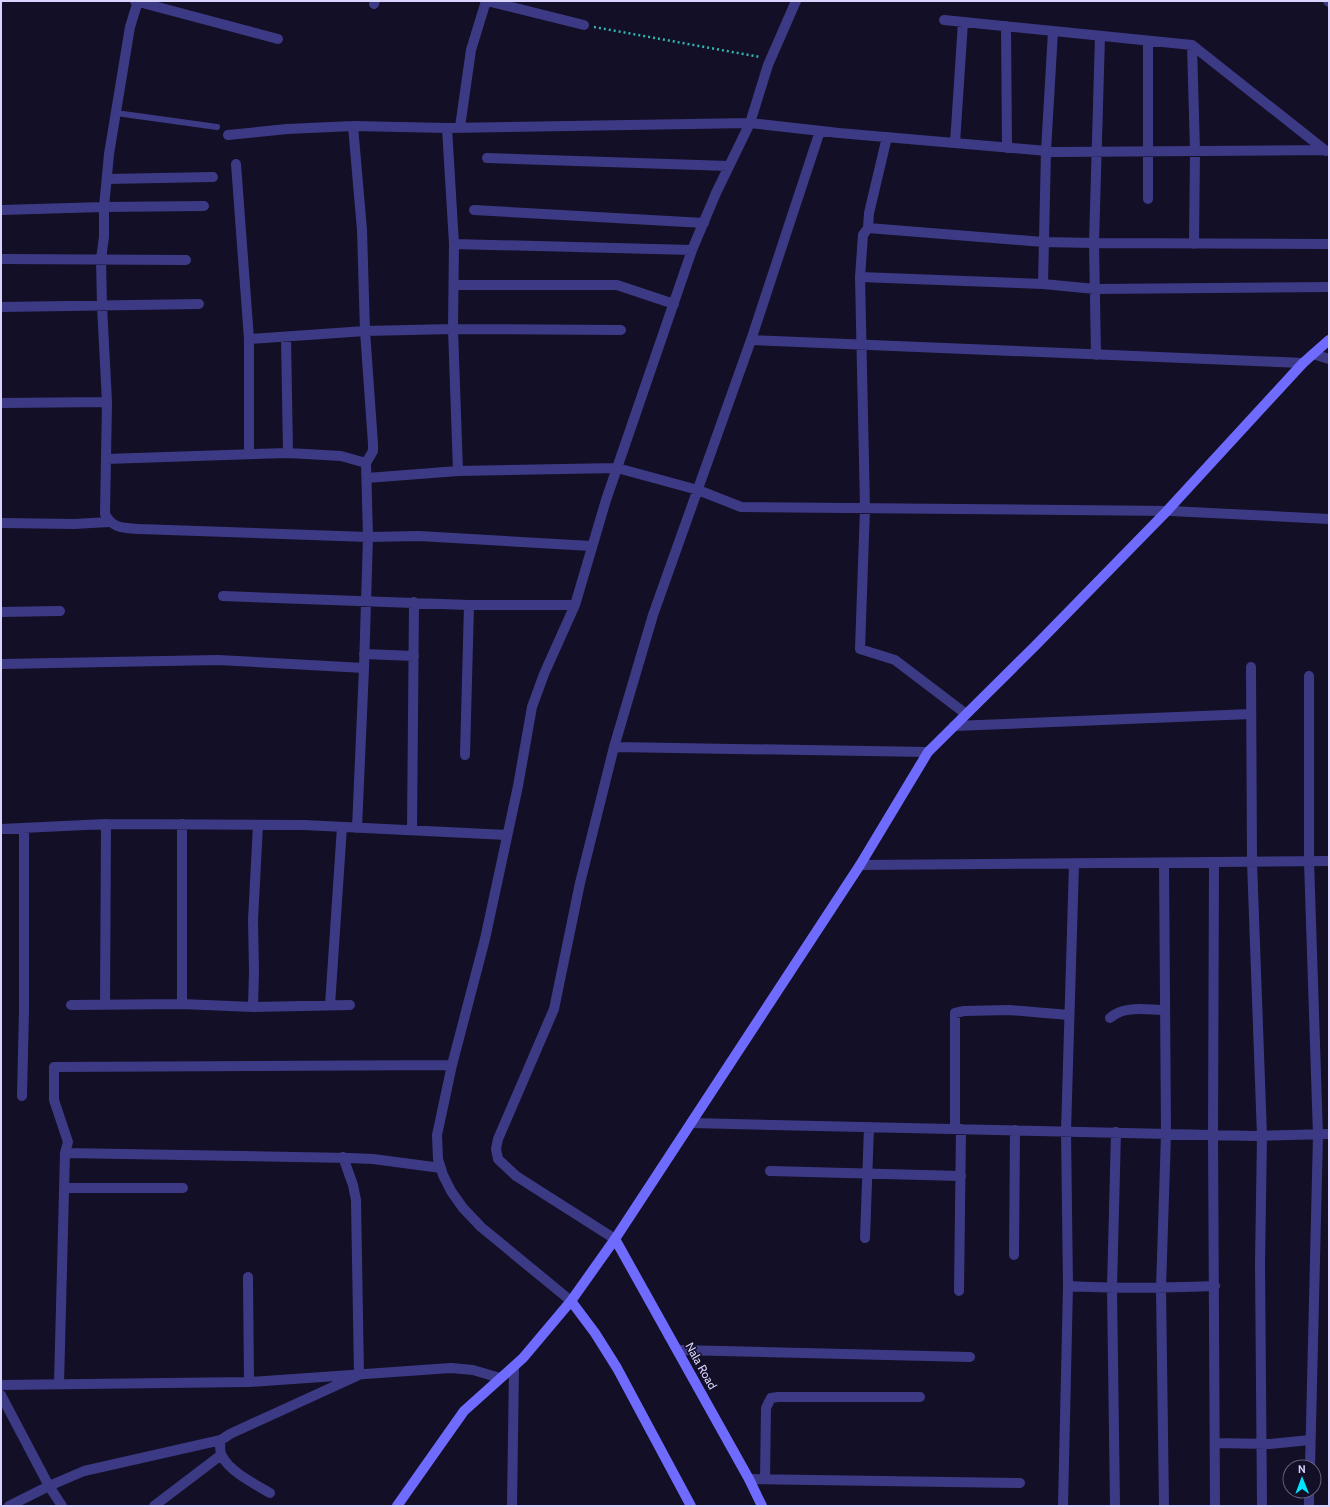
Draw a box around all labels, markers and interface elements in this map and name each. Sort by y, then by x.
street label: Nala Road [682,1340,720,1392]
north arrow [1282,1459,1322,1499]
text: N [1298,1462,1306,1476]

